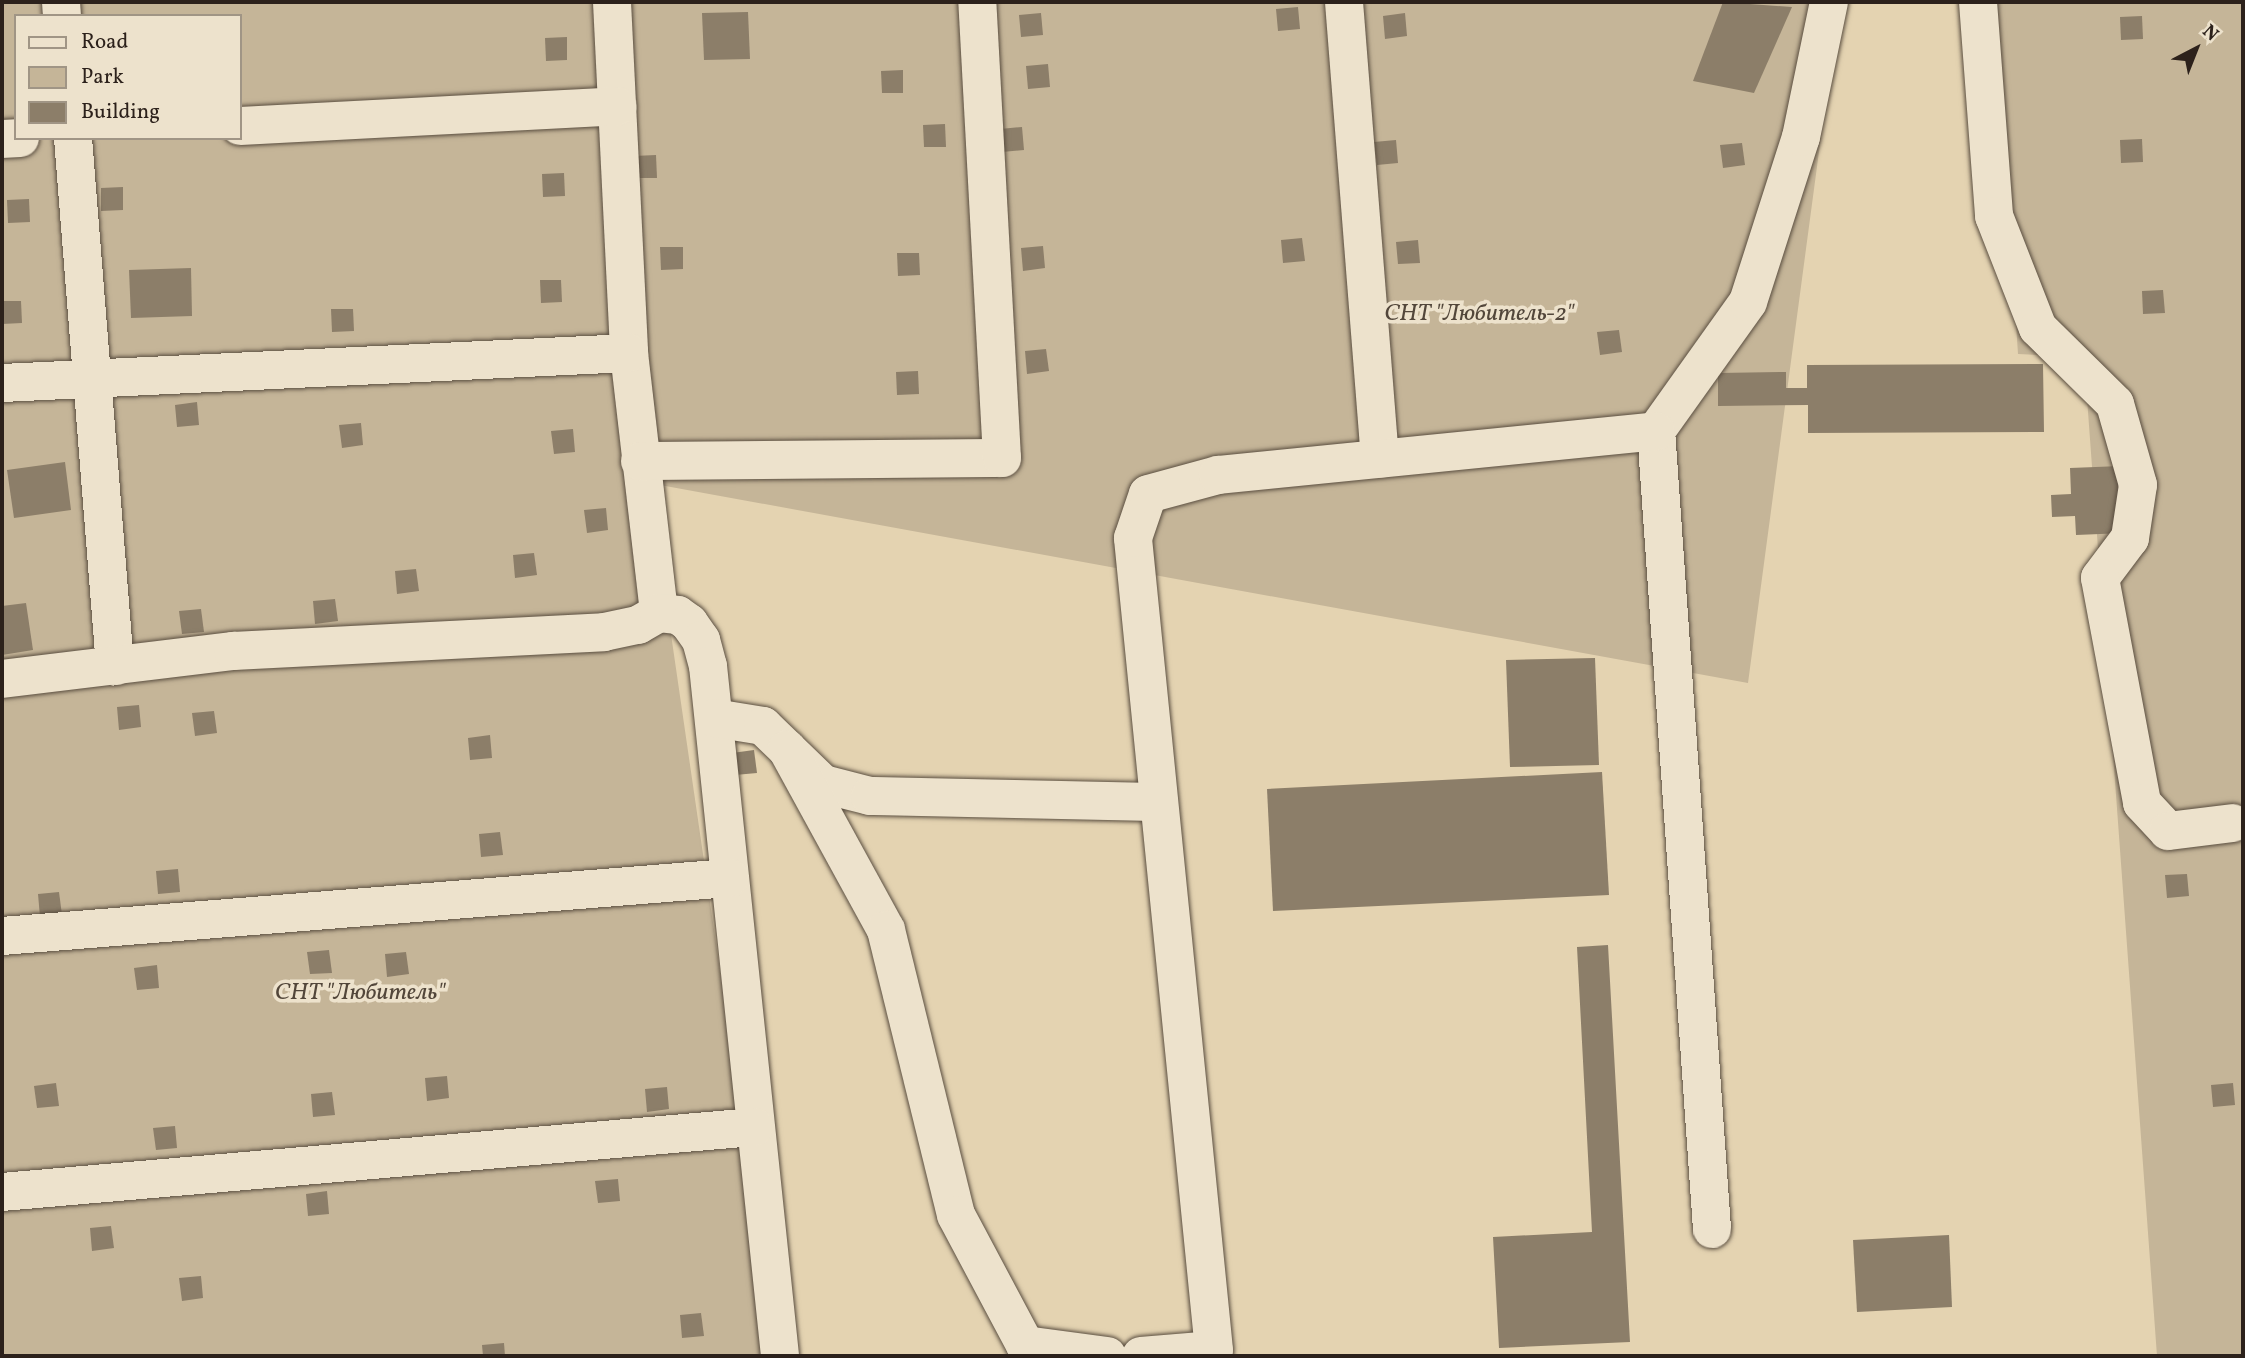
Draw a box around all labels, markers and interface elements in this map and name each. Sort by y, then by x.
legend [14,14,242,140]
north arrow [2161,14,2231,84]
text: N [2196,19,2224,48]
text: Road [81,28,128,57]
text: Park [81,63,124,92]
text: Building [81,98,160,127]
park label: СНТ "Любитель-2" [1384,301,1574,329]
park label: СНТ "Любитель" [275,980,445,1008]

